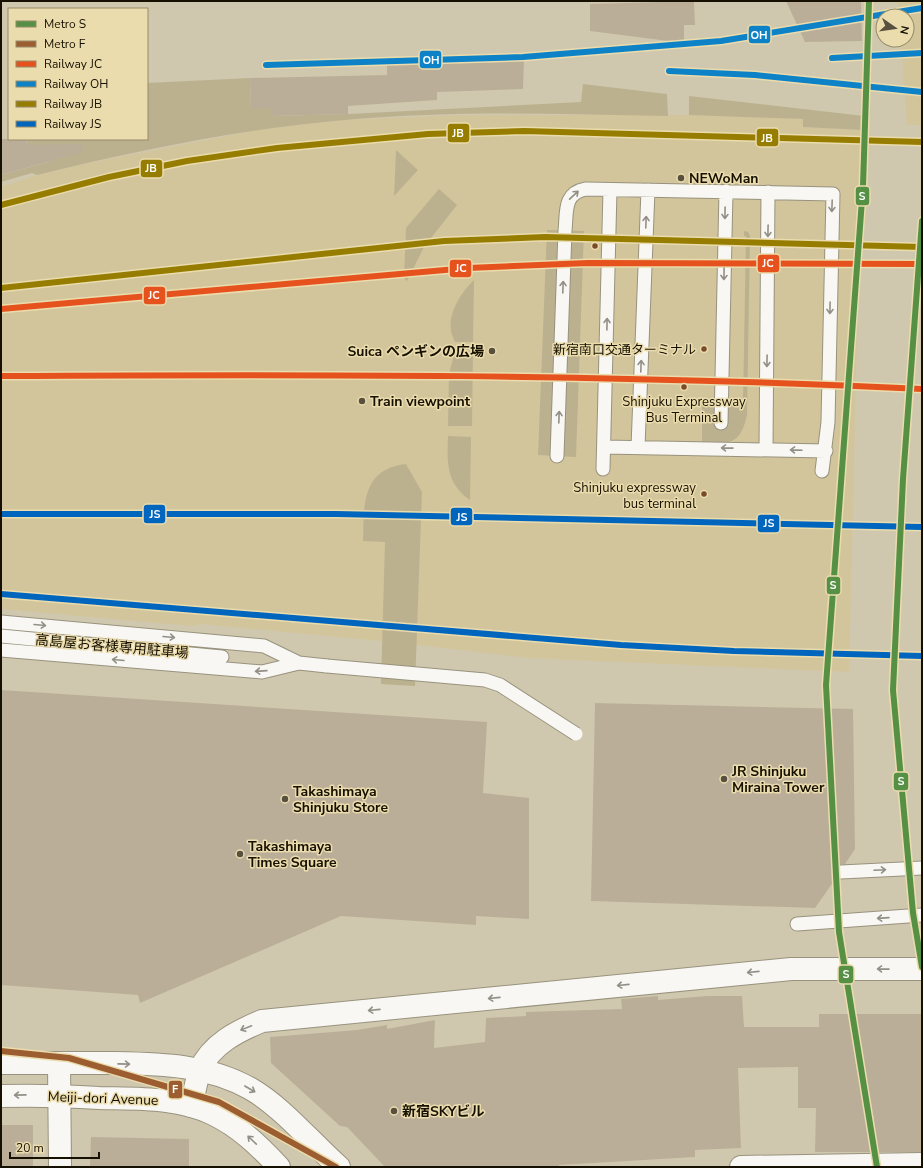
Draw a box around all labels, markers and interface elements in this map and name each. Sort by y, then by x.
legend [8,8,148,140]
north arrow [875,8,915,48]
text: Metro S [44,16,86,32]
text: N [896,24,912,36]
line badge: OH [748,25,771,44]
text: OH [750,28,768,43]
text: Metro F [44,36,86,52]
line badge: OH [419,50,442,69]
text: OH [422,53,440,68]
text: Railway JC [44,56,102,72]
text: Railway OH [44,76,108,92]
text: Railway JB [44,96,102,112]
text: Railway JS [44,116,101,132]
line badge: JB [447,123,470,143]
text: JB [451,126,464,141]
line badge: JB [756,128,779,147]
text: JB [760,131,773,146]
line badge: JB [140,159,163,178]
text: JB [144,161,157,176]
place label: NEWoMan [689,169,759,188]
marker: NEWoMan [676,173,686,183]
line badge: S [855,186,870,206]
text: S [859,189,866,204]
one-way arrow [569,190,579,199]
one-way arrow [829,199,836,212]
one-way arrow [721,206,729,219]
one-way arrow [643,216,650,229]
one-way arrow [764,224,772,237]
unlabelled marker [590,241,600,251]
line badge: JC [757,254,780,273]
text: JC [761,256,774,271]
line badge: JC [449,259,472,278]
text: JC [454,261,467,276]
one-way arrow [720,267,728,280]
one-way arrow [560,281,567,294]
line badge: JC [143,286,166,305]
text: JC [147,288,160,303]
one-way arrow [826,301,834,314]
one-way arrow [603,318,611,331]
place label: 新宿南口交通ターミナル [553,341,696,359]
place label: Suica ペンギンの広場 [347,342,484,361]
marker: 新宿南口交通ターミナル [699,344,709,354]
marker: Suica ペンギンの広場 [487,346,497,356]
one-way arrow [763,354,771,367]
one-way arrow [637,360,645,373]
marker: Shinjuku Expressway Bus Terminal [679,382,689,392]
place label: Train viewpoint [370,392,471,411]
place label: Shinjuku Expressway Bus Terminal [622,393,746,427]
marker: Train viewpoint [357,396,367,406]
one-way arrow [555,411,562,424]
one-way arrow [721,444,734,452]
one-way arrow [790,446,803,454]
place label: Shinjuku expressway bus terminal [573,479,696,513]
marker: Shinjuku expressway bus terminal [699,489,709,499]
line badge: JS [143,504,166,524]
text: JS [149,507,160,522]
line badge: JS [450,507,473,526]
text: JS [456,510,467,525]
line badge: JS [757,514,780,533]
text: JS [763,516,774,531]
line badge: S [826,576,841,595]
text: S [830,578,837,593]
one-way arrow [33,622,46,629]
street label: 高島屋お客様専用駐車場 [34,630,189,663]
one-way arrow [162,634,175,641]
one-way arrow [112,656,125,664]
one-way arrow [255,668,268,675]
place label: JR Shinjuku Miraina Tower [731,762,825,797]
line badge: S [893,772,909,791]
marker: JR Shinjuku Miraina Tower [719,774,729,784]
text: S [898,774,905,789]
place label: Takashimaya Shinjuku Store [293,782,388,817]
marker: Takashimaya Shinjuku Store [280,794,290,804]
place label: Takashimaya Times Square [248,837,337,872]
marker: Takashimaya Times Square [235,849,245,859]
one-way arrow [873,867,886,874]
one-way arrow [877,914,890,921]
line badge: S [838,965,854,984]
one-way arrow [877,965,890,973]
text: S [843,967,850,982]
one-way arrow [746,969,759,976]
one-way arrow [617,981,630,989]
one-way arrow [488,994,501,1001]
one-way arrow [368,1006,381,1013]
one-way arrow [240,1025,252,1032]
one-way arrow [117,1060,130,1067]
line badge: F [168,1080,183,1099]
text: F [172,1082,178,1097]
one-way arrow [243,1086,255,1093]
street label: Meiji-dori Avenue [47,1087,159,1110]
one-way arrow [14,1091,27,1099]
place label: 新宿SKYビル [402,1102,484,1121]
marker: 新宿SKYビル [389,1106,399,1116]
scale bar [10,1134,99,1160]
one-way arrow [246,1135,257,1144]
text: 20 m [16,1140,44,1156]

